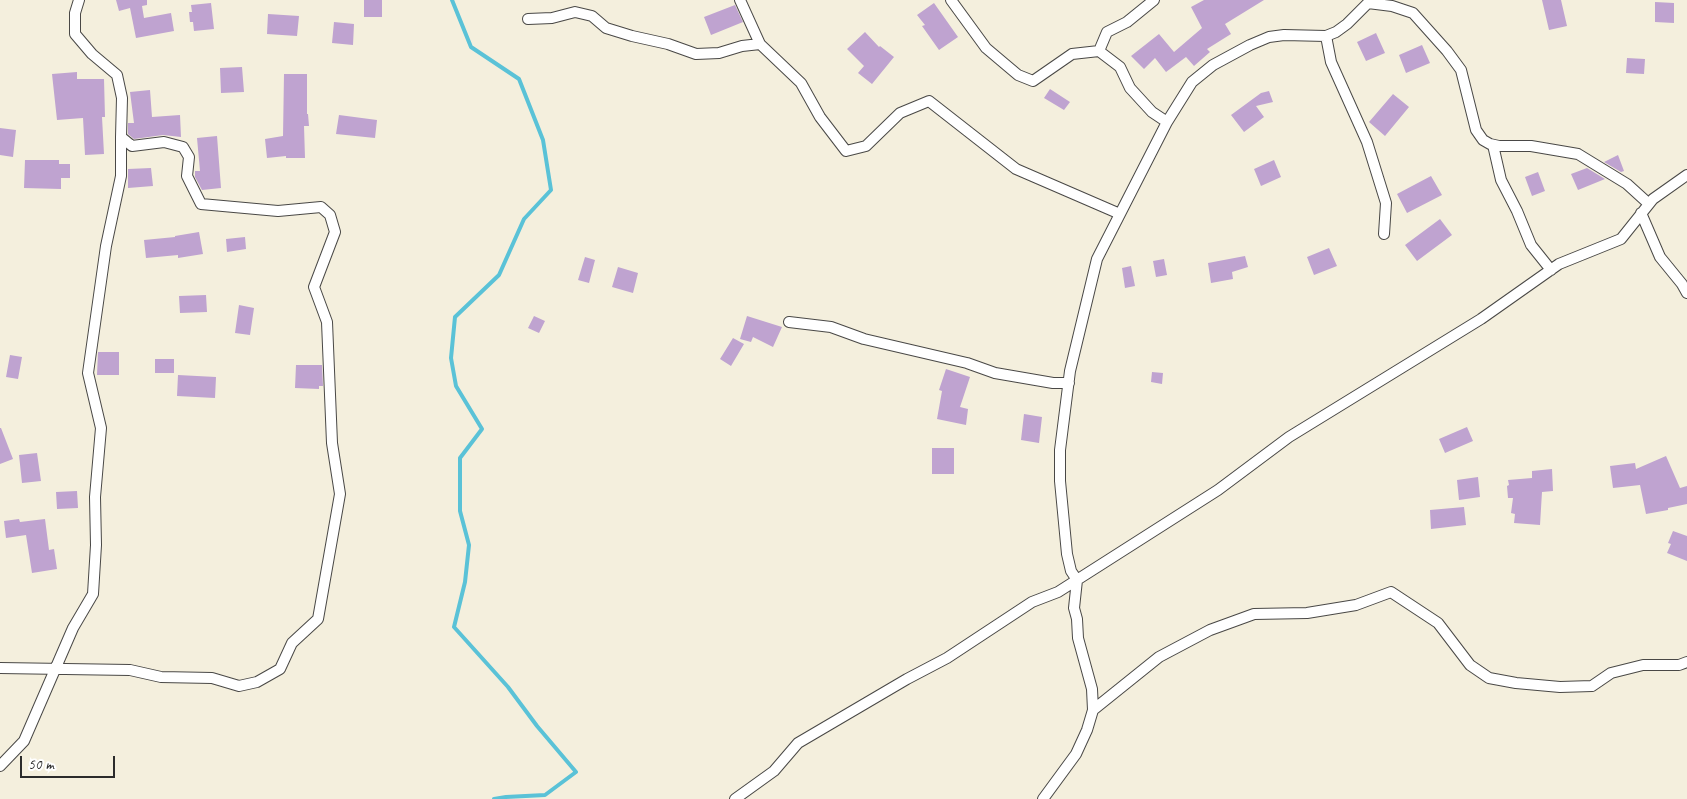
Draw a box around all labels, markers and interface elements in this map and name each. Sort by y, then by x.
scale bar [22,746,118,778]
text: 50 m [28,755,54,774]

